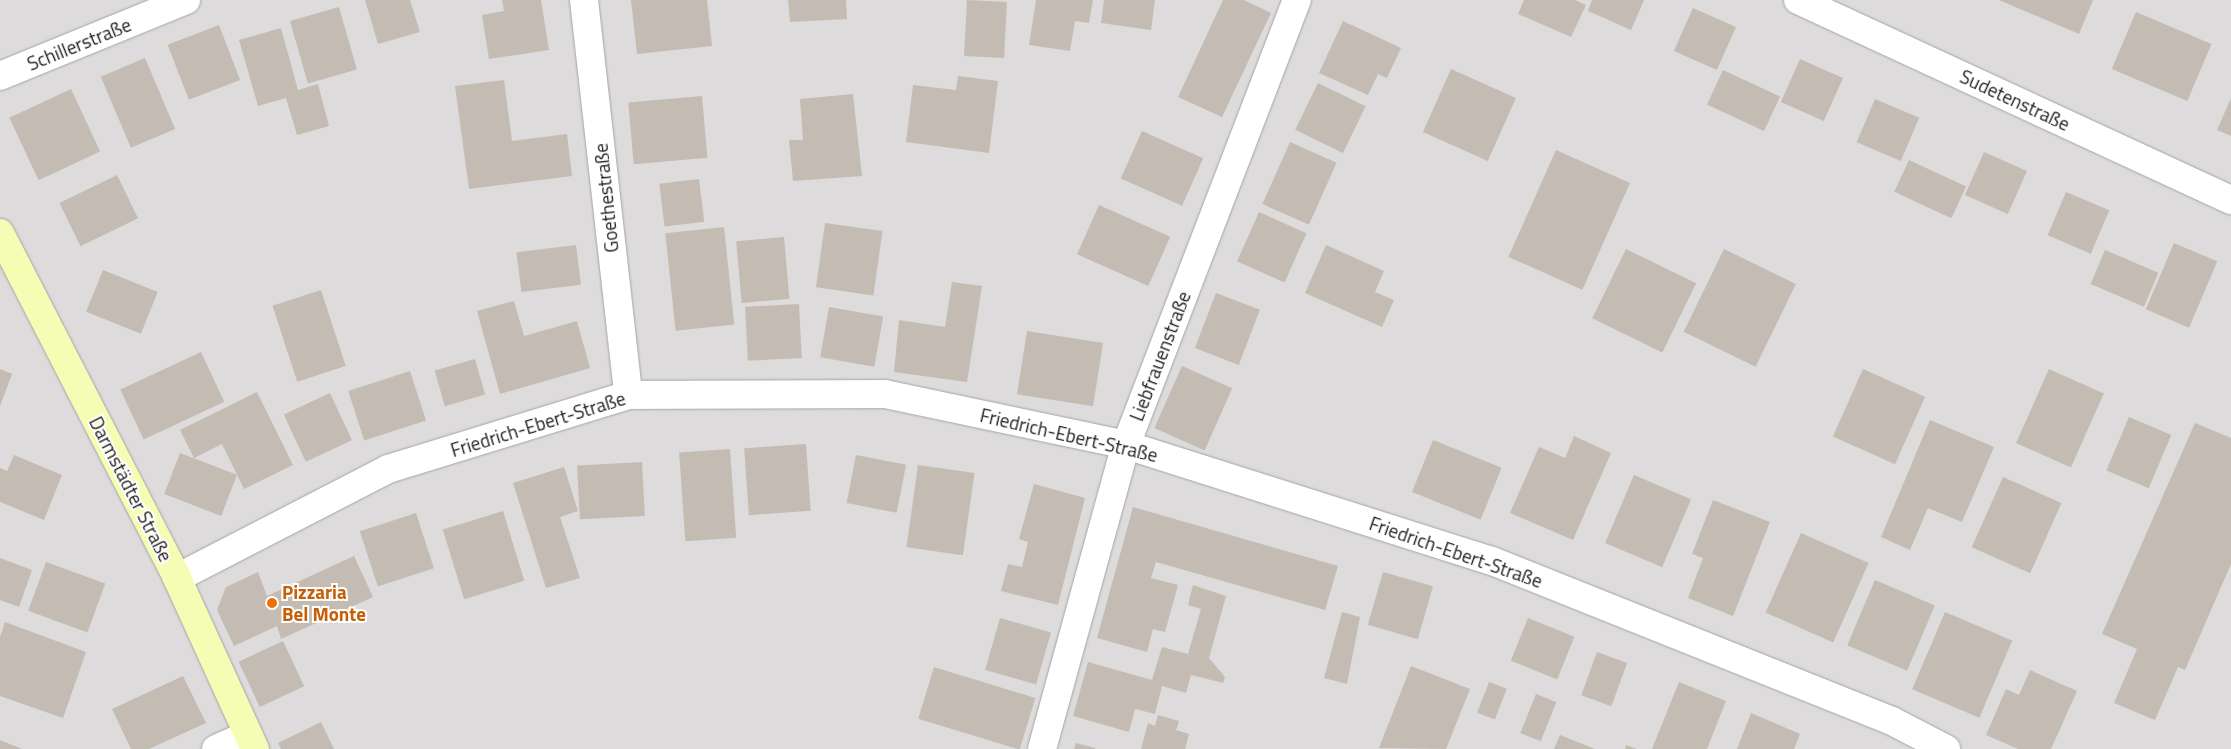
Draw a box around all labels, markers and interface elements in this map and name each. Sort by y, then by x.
street label: Schillerstraße [24,13,134,75]
street label: Sudetenstraße [1956,65,2074,135]
street label: Goethestraße [589,142,623,254]
street label: Liebfrauenstraße [1125,288,1195,424]
street label: Friedrich-Ebert-Straße [448,387,628,461]
street label: Friedrich-Ebert-Straße [978,403,1160,467]
street label: Darmstädter Straße [85,413,177,565]
street label: Friedrich-Ebert-Straße [1366,512,1546,592]
place label: Pizzaria Bel Monte [282,581,366,625]
marker: Pizzaria Bel Monte [266,597,278,609]

